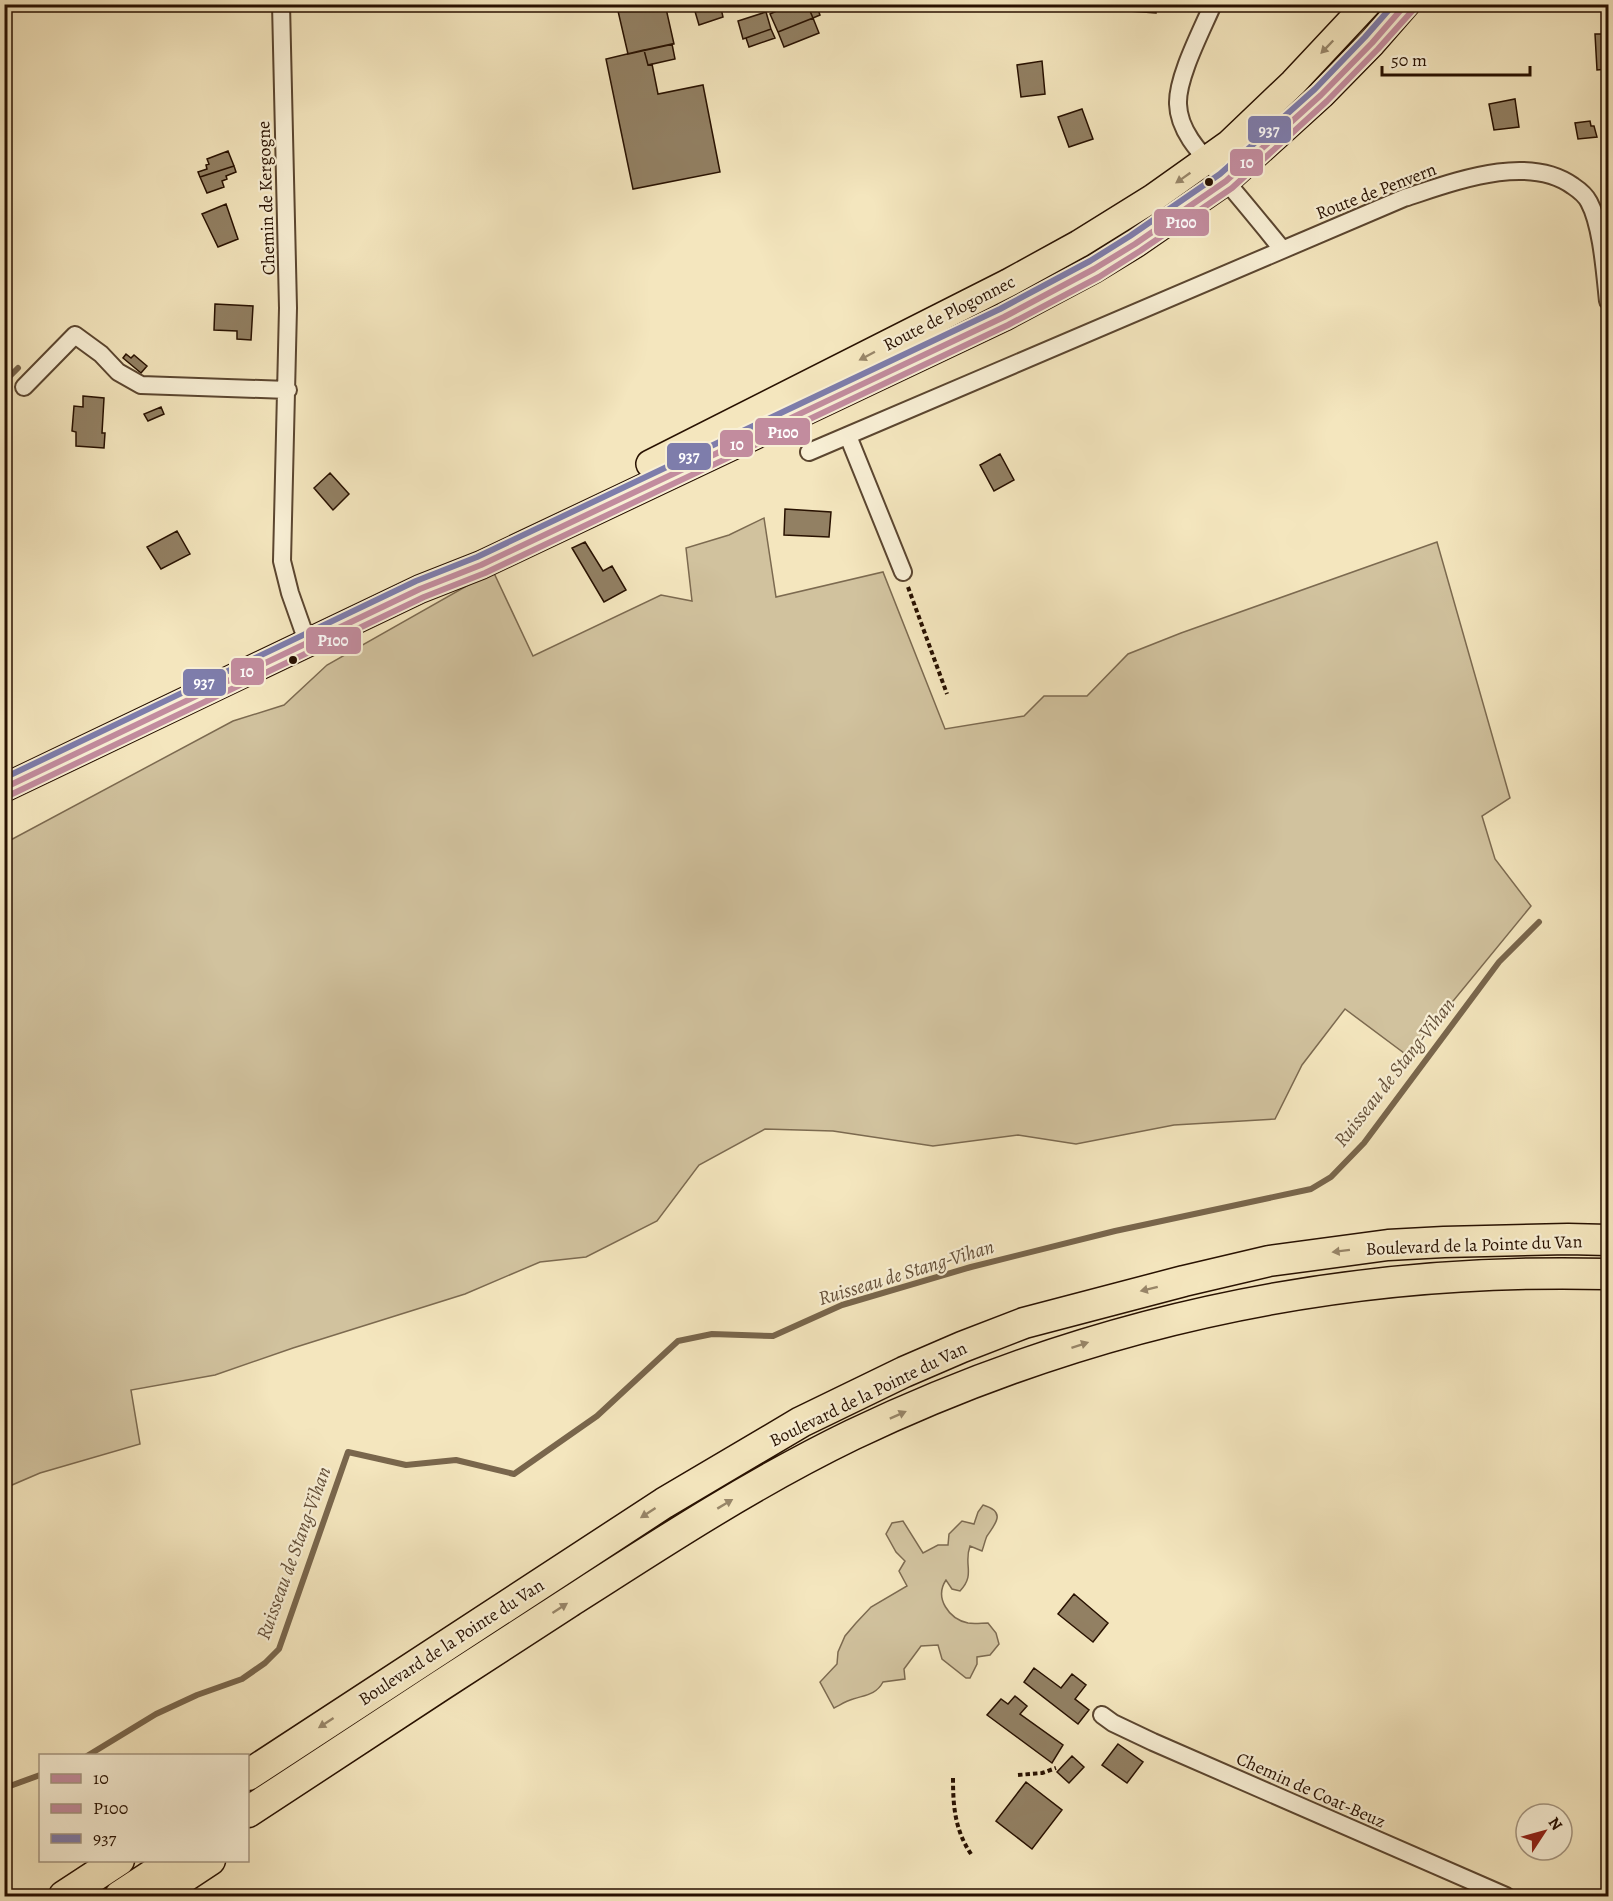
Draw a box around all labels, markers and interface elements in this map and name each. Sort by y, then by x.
scale bar [1382,39,1530,77]
one-way arrow [1321,40,1335,54]
text: 50 m [1391,48,1427,72]
line badge: 937 [1247,115,1292,144]
street label: Chemin de Kergogne [251,120,281,276]
text: 937 [1258,120,1280,142]
line badge: 10 [1229,148,1264,177]
text: 10 [1240,152,1254,174]
street label: Route de Penvern [1312,157,1440,225]
one-way arrow [1175,172,1191,183]
unlabelled marker [1203,176,1215,188]
line badge: P100 [1153,208,1210,237]
text: P100 [1165,212,1197,234]
street label: Route de Plogonnec [879,269,1019,357]
one-way arrow [858,351,875,361]
line badge: P100 [754,417,811,446]
text: P100 [767,422,799,444]
line badge: 10 [719,429,754,458]
text: 10 [730,434,744,456]
line badge: 937 [666,442,712,471]
text: 937 [678,446,700,468]
line badge: P100 [305,626,362,655]
text: P100 [317,630,349,652]
unlabelled marker [287,654,299,666]
line badge: 10 [230,657,265,686]
text: 10 [240,661,254,683]
line badge: 937 [182,668,227,697]
text: 937 [193,672,215,694]
water label: Ruisseau de Stang-Vihan [1328,992,1461,1153]
street label: Boulevard de la Pointe du Van [1365,1229,1583,1261]
water label: Ruisseau de Stang-Vihan [815,1233,997,1312]
one-way arrow [1331,1247,1350,1256]
one-way arrow [1140,1285,1159,1295]
street label: Boulevard de la Pointe du Van [765,1336,971,1452]
one-way arrow [1071,1340,1089,1349]
one-way arrow [890,1410,908,1420]
water label: Ruisseau de Stang-Vihan [250,1463,337,1644]
one-way arrow [717,1499,734,1509]
one-way arrow [640,1507,656,1518]
street label: Boulevard de la Pointe du Van [354,1573,549,1711]
one-way arrow [552,1603,568,1614]
one-way arrow [319,1717,335,1729]
street label: Chemin de Coat-Beuz [1233,1746,1389,1834]
legend [39,1754,249,1862]
text: 10 [93,1766,109,1790]
text: P100 [93,1796,128,1820]
north arrow [1514,1802,1574,1862]
text: N [1543,1813,1568,1835]
text: 937 [93,1826,117,1850]

